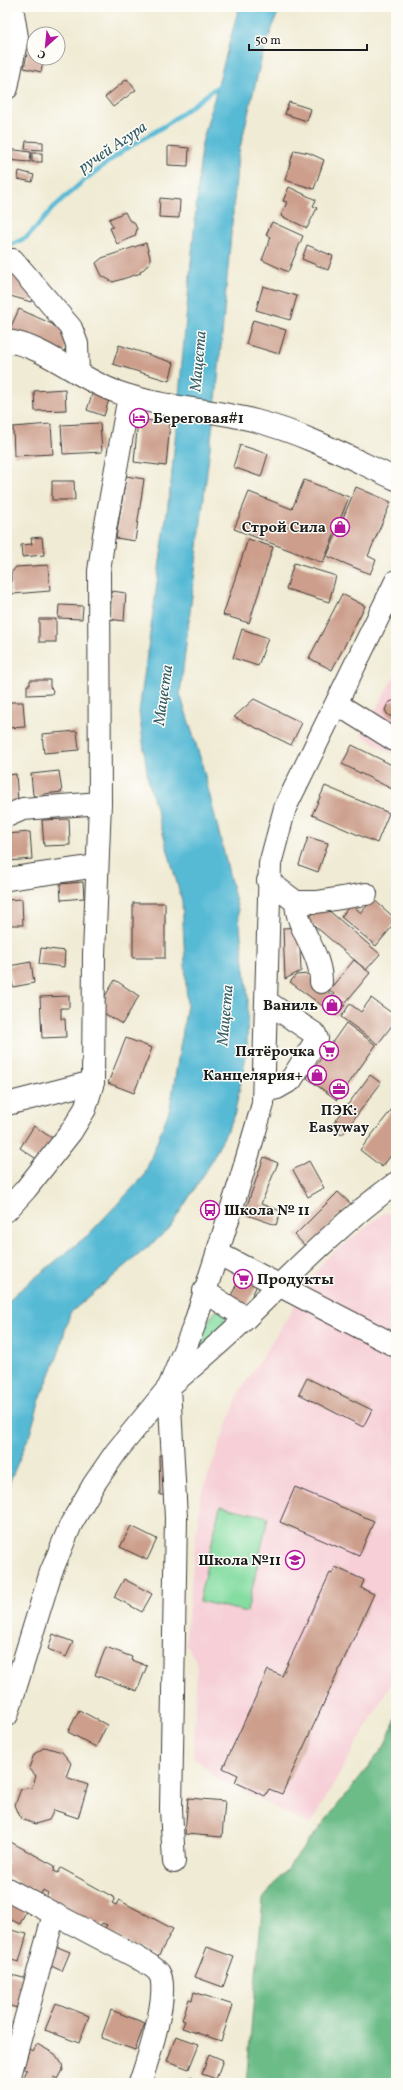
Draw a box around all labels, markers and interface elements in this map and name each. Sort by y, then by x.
north arrow [26,26,66,66]
scale bar [249,26,367,52]
text: 50 m [255,33,281,49]
text: С [36,45,49,62]
water label: ручей Агура [74,116,152,179]
water label: Мацеста [185,329,213,394]
hotel icon: Береговая#1 [128,407,150,429]
place label: Береговая#1 [153,409,244,430]
shop icon: Строй Сила [329,516,351,538]
place label: Строй Сила [242,518,326,539]
water label: Мацеста [149,663,179,728]
water label: Мацеста [212,983,240,1048]
shop icon: Ваниль [321,994,343,1016]
place label: Ваниль [263,996,318,1017]
supermarket icon: Пятёрочка [318,1040,340,1062]
place label: Пятёрочка [235,1042,315,1063]
shop icon: Канцелярия+ [306,1064,328,1086]
place label: Канцелярия+ [203,1066,303,1087]
office icon: ПЭК: Easyway [328,1078,350,1100]
place label: ПЭК: Easyway [309,1101,370,1139]
bus stop icon: Школа № 11 [199,1199,221,1221]
place label: Школа № 11 [224,1201,310,1222]
supermarket icon: Продукты [232,1268,254,1290]
place label: Продукты [257,1270,334,1291]
school or university icon: Школа №11 [284,1549,306,1571]
place label: Школа №11 [198,1551,281,1572]

